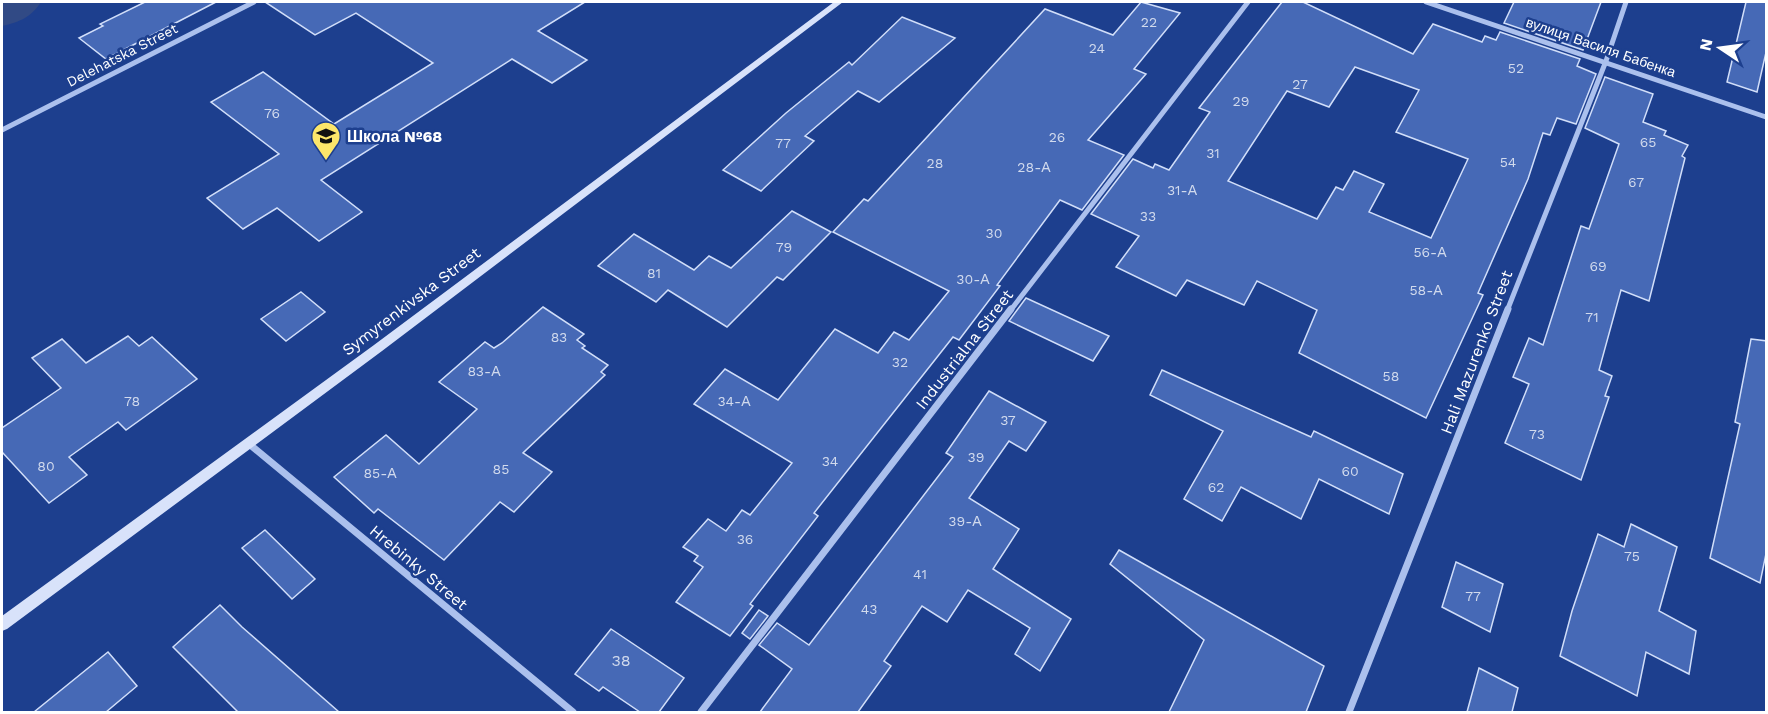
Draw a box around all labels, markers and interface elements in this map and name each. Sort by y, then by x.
house number: 22 [1141,14,1157,30]
street label: вулиця Василя Бабенка [1524,14,1678,80]
north arrow [1690,18,1750,78]
street label: Delehatska Street [64,20,180,90]
text: N [1695,37,1716,53]
house number: 24 [1089,40,1105,56]
house number: 52 [1508,60,1524,76]
house number: 27 [1292,76,1308,92]
house number: 29 [1233,93,1249,109]
house number: 76 [264,105,280,121]
school or university icon: Школа №68 [310,120,342,162]
place label: Школа №68 [347,127,442,146]
house number: 26 [1049,129,1065,145]
house number: 65 [1640,134,1656,150]
house number: 77 [775,135,791,151]
house number: 31 [1206,145,1220,161]
house number: 54 [1500,154,1516,170]
house number: 28 [927,155,943,171]
house number: 28-А [1017,159,1051,175]
house number: 67 [1628,174,1644,190]
house number: 31-А [1167,182,1198,198]
house number: 33 [1140,208,1156,224]
house number: 30 [986,225,1002,241]
house number: 79 [776,239,792,255]
street label: Symyrenkivska Street [339,243,484,360]
house number: 56-А [1413,244,1447,260]
house number: 69 [1589,258,1607,274]
house number: 81 [647,265,661,281]
street label: Hali Mazurenko Street [1436,267,1517,437]
house number: 30-А [956,271,990,287]
house number: 58-А [1409,282,1443,298]
street label: Industrialna Street [912,285,1017,413]
house number: 71 [1585,309,1599,325]
house number: 83 [551,329,567,345]
house number: 32 [892,354,908,370]
house number: 83-А [468,363,501,379]
house number: 58 [1383,368,1399,384]
house number: 78 [124,393,140,409]
house number: 34-А [717,393,751,409]
house number: 37 [1000,412,1016,428]
house number: 73 [1529,426,1545,442]
house number: 39 [968,449,984,465]
house number: 34 [822,453,838,469]
house number: 80 [37,458,55,474]
house number: 85 [493,461,509,477]
house number: 60 [1341,463,1359,479]
house number: 85-А [363,465,397,481]
house number: 62 [1208,479,1224,495]
house number: 39-А [948,513,982,529]
street label: Hrebinky Street [366,521,472,614]
house number: 36 [737,531,753,547]
house number: 75 [1624,548,1640,564]
house number: 41 [913,566,927,582]
house number: 77 [1465,588,1481,604]
house number: 43 [861,601,877,617]
house number: 38 [611,651,631,670]

